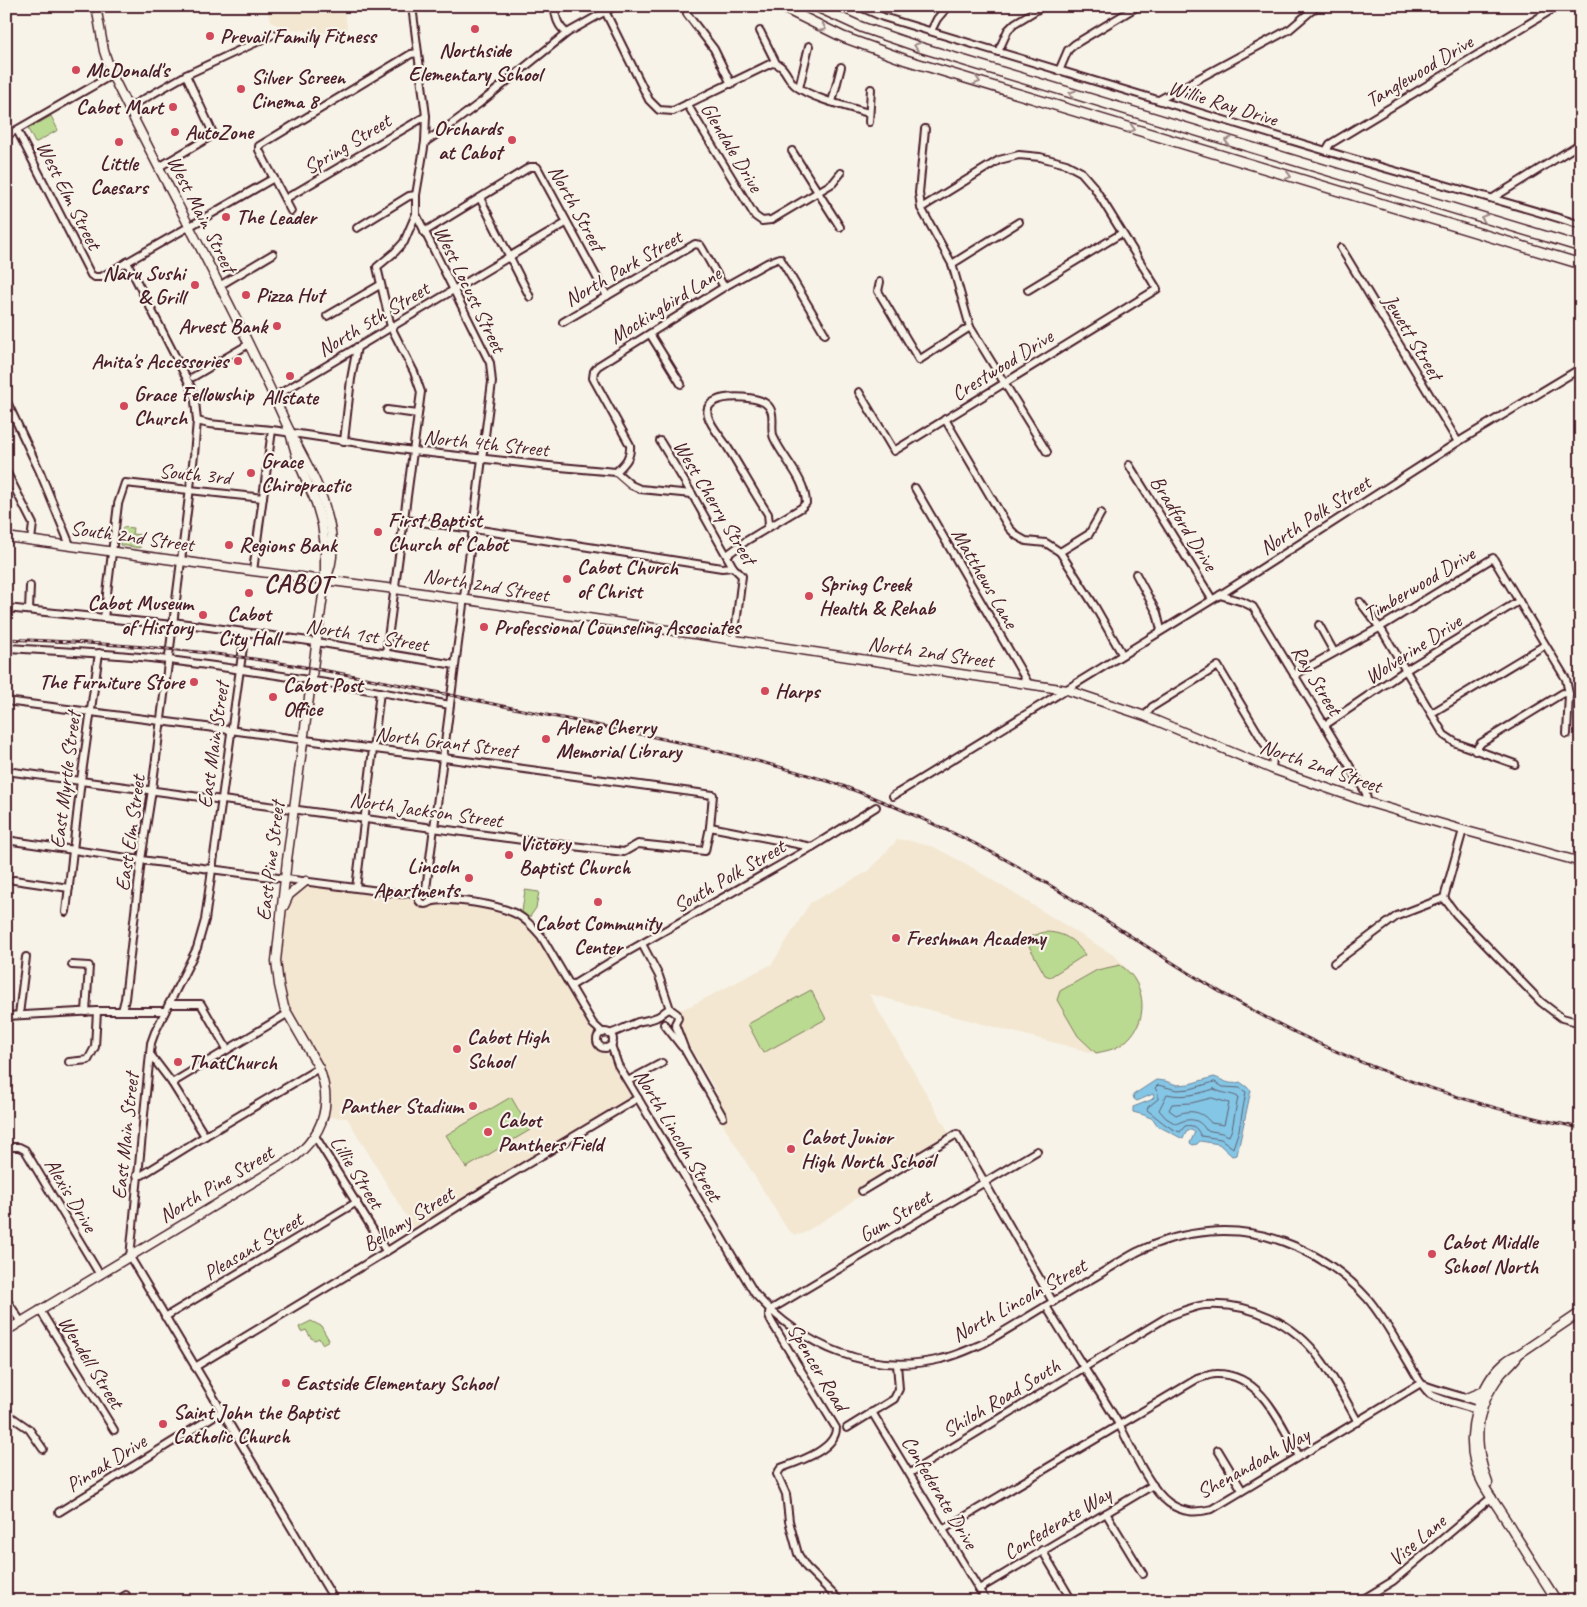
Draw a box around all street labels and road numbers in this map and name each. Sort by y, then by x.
street label: Tanglewood Drive [1361,28,1478,113]
street label: Willie Ray Drive [1165,74,1282,132]
street label: Glendale Drive [695,98,769,197]
street label: Spring Street [299,107,397,180]
street label: West Elm Street [31,136,108,255]
street label: West Main Street [161,151,244,280]
street label: North Street [543,160,613,258]
street label: West Locust Street [428,221,513,358]
street label: North Park Street [560,223,688,312]
street label: Mockingbird Lane [604,260,727,350]
street label: North 5th Street [313,274,435,362]
street label: Jewett Street [1377,289,1450,387]
street label: Crestwood Drive [946,323,1059,407]
street label: North 4th Street [422,424,552,463]
street label: West Cherry Street [668,435,764,572]
street label: South 3rd [158,457,236,491]
street label: North Polk Street [1255,468,1377,561]
street label: Bradford Drive [1144,470,1225,577]
street label: South 2nd Street [69,514,197,558]
street label: Matthews Lane [946,523,1025,635]
street label: Timberwood Drive [1359,540,1480,627]
street label: North 2nd Street [421,562,553,608]
street label: Wolverine Drive [1360,607,1467,690]
street label: North 1st Street [304,613,432,658]
street label: North 2nd Street [866,630,998,674]
street label: Ray Street [1286,640,1349,722]
street label: East Main Street [191,677,235,810]
street label: East Myrtle Street [44,707,87,850]
street label: North Grant Street [374,720,521,764]
street label: North 2nd Street [1257,733,1387,800]
street label: East Elm Street [109,771,151,892]
street label: North Jackson Street [348,786,506,834]
street label: East Pine Street [250,797,291,922]
street label: South Polk Street [668,833,791,918]
street label: North Lincoln Street [628,1064,729,1208]
street label: East Main Street [105,1069,145,1200]
street label: Lillie Street [324,1131,391,1215]
street label: North Pine Street [154,1139,280,1228]
street label: Alexis Drive [39,1153,104,1239]
street label: Bellamy Street [358,1180,460,1257]
street label: Gum Street [854,1183,938,1248]
street label: Pleasant Street [199,1205,309,1286]
street label: North Lincoln Street [947,1251,1093,1348]
street label: Wendell Street [52,1311,131,1415]
street label: Spencer Road [782,1318,856,1419]
street label: Shiloh Road South [937,1352,1065,1443]
street label: Shenandoah Way [1192,1421,1315,1505]
street label: Pinoak Drive [61,1428,152,1498]
street label: Confederate Drive [896,1431,985,1555]
street label: Confederate Way [998,1480,1117,1565]
street label: Vise Lane [1383,1507,1453,1572]

